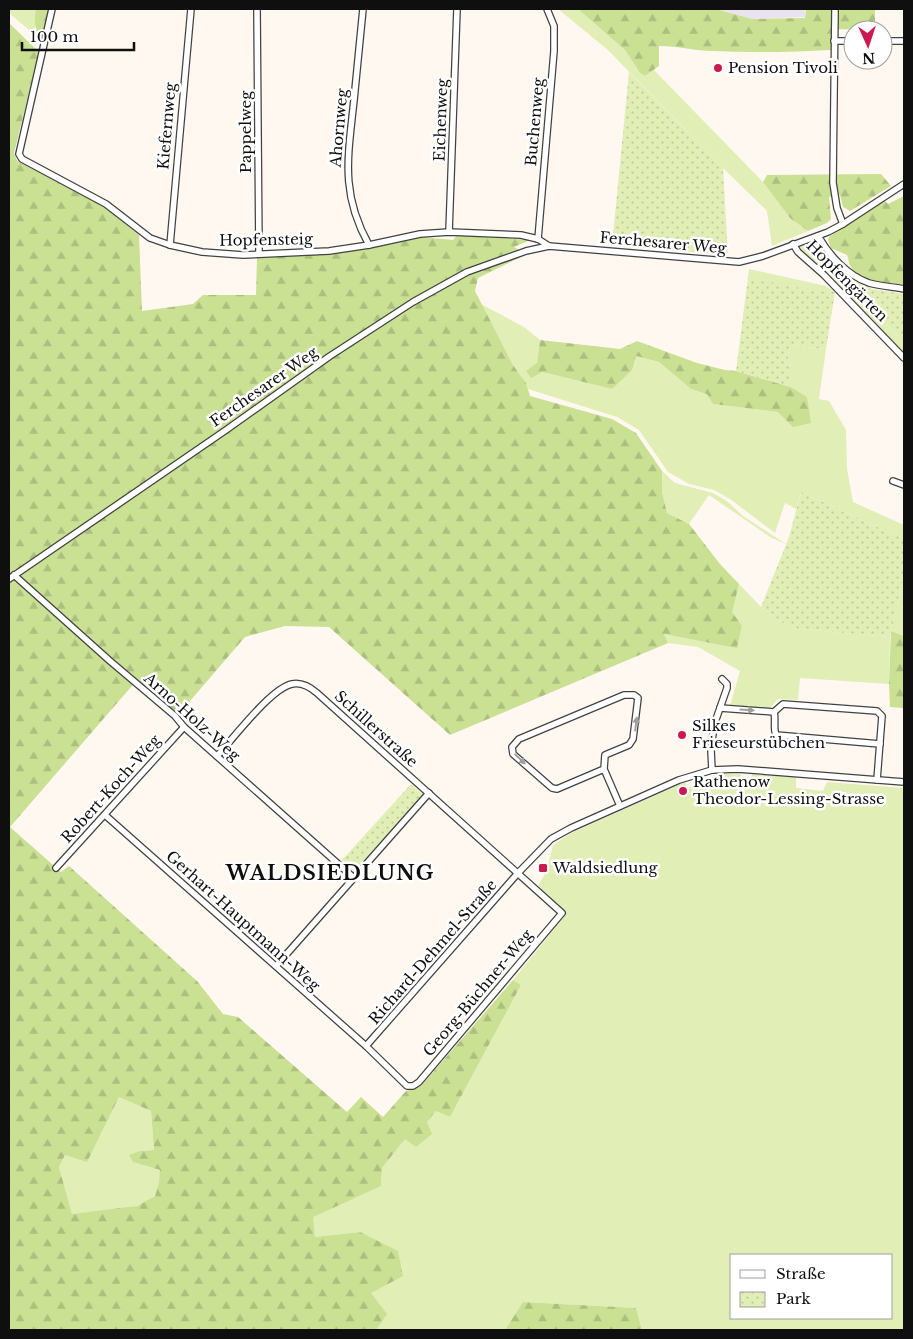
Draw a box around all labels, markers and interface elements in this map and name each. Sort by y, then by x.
scale bar [22,20,135,52]
north arrow [843,20,893,70]
text: 100 m [30,27,79,46]
text: N [862,49,876,67]
place label: Pension Tivoli [728,58,838,77]
marker: Pension Tivoli [712,62,724,74]
street label: Buchenweg [521,76,548,167]
street label: Eichenweg [430,77,451,162]
street label: Kiefernweg [153,81,180,170]
street label: Ahornweg [326,87,351,169]
street label: Pappelweg [236,90,255,173]
street label: Ferchesarer Weg [599,227,728,258]
street label: Hopfensteig [219,229,314,250]
street label: Hopfengärten [803,236,892,325]
street label: Ferchesarer Weg [206,342,322,431]
street label: Arno-Holz-Weg [140,668,245,765]
street label: Schillerstraße [331,686,422,771]
one-way arrow [739,706,755,714]
one-way arrow [632,715,640,731]
place label: Silkes Frieseurstübchen [692,716,825,752]
marker: Silkes Frieseurstübchen [676,729,688,741]
street label: Robert-Koch-Weg [57,730,165,847]
one-way arrow [513,753,525,765]
place label: Rathenow Theodor-Lessing-Strasse [693,772,885,808]
marker: Rathenow Theodor-Lessing-Strasse [677,785,689,797]
street label: Gerhart-Hauptmann-Weg [162,846,325,995]
place label: Waldsiedlung [552,858,659,877]
district label: WALDSIEDLUNG [225,861,434,885]
marker: Waldsiedlung [537,862,549,874]
street label: Richard-Dehmel-Straße [365,875,501,1028]
street label: Georg-Büchner-Weg [419,924,537,1060]
legend [730,1254,893,1319]
text: Straße [776,1264,826,1283]
text: Park [776,1289,812,1308]

